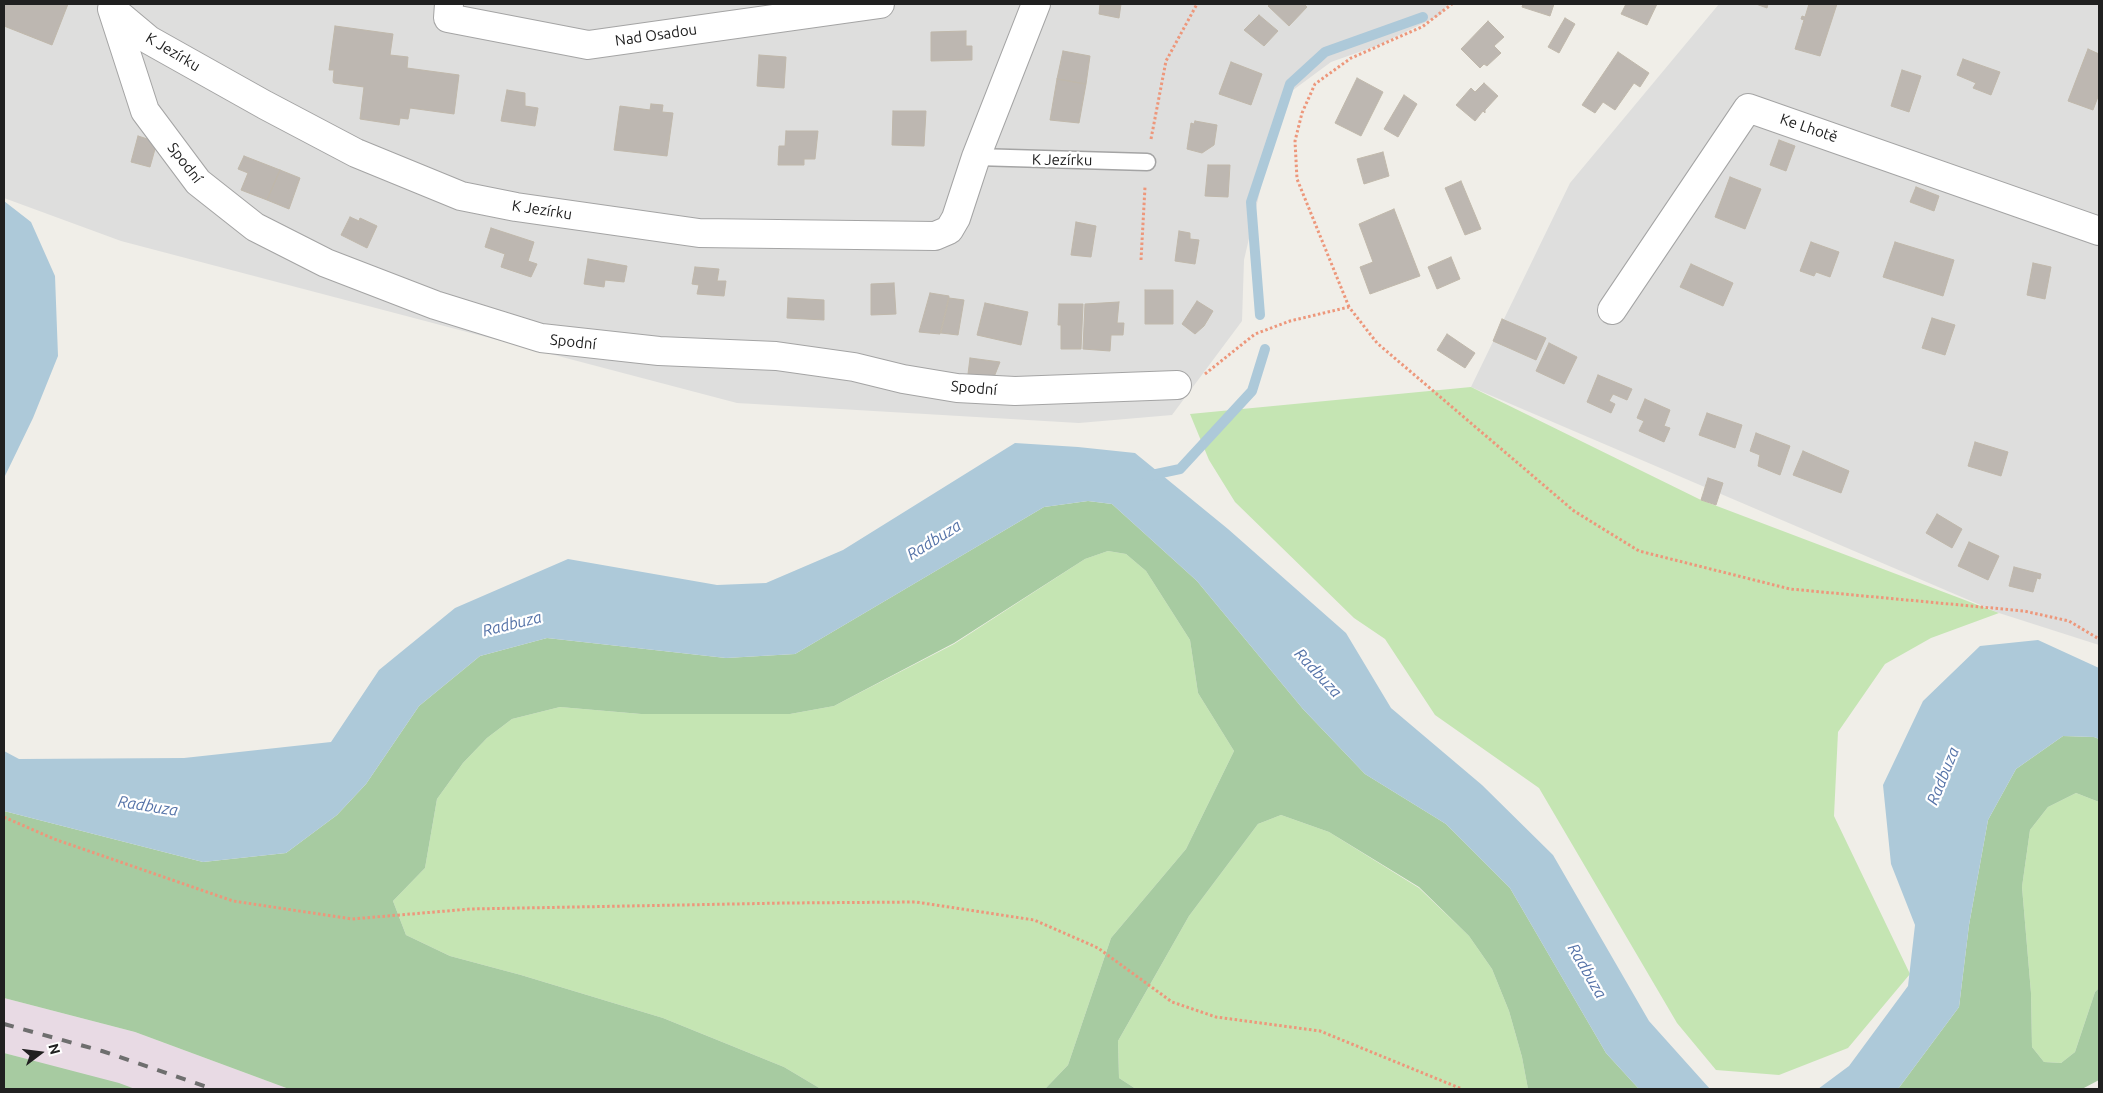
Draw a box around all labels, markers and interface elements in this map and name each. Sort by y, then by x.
street label: Nad Osadou [614,20,698,50]
street label: K Jezírku [142,29,204,75]
street label: Ke Lhotě [1778,110,1840,146]
street label: Spodní [164,139,206,187]
street label: K Jezírku [1032,150,1092,170]
street label: K Jezírku [511,196,573,224]
street label: Spodní [549,331,597,353]
street label: Spodní [950,377,998,399]
water label: Radbuza [903,516,965,564]
water label: Radbuza [480,607,544,641]
water label: Radbuza [1290,644,1346,702]
water label: Radbuza [1923,744,1963,808]
water label: Radbuza [117,792,179,820]
water label: Radbuza [1564,940,1610,1002]
north arrow [15,1028,65,1078]
text: N [45,1042,64,1056]

